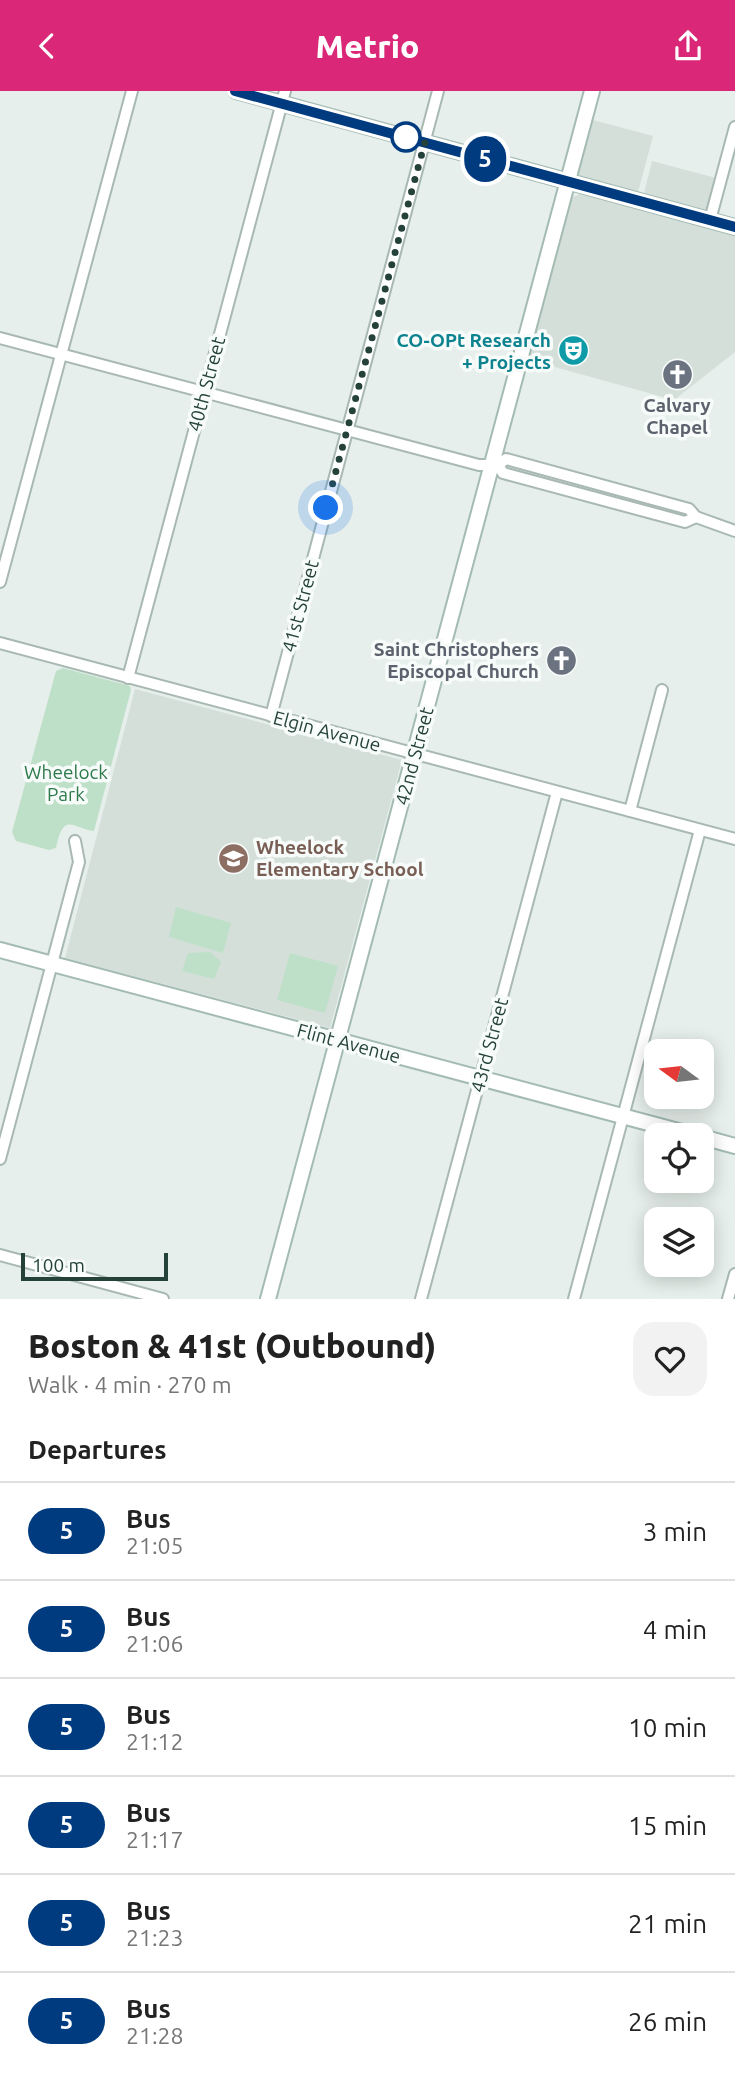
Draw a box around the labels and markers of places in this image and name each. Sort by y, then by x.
unlabelled marker [391,122,421,152]
place label: CO-OPt Research + Projects [396,329,551,373]
theatre icon: CO-OPt Research + Projects [557,334,591,368]
church icon: Calvary Chapel [660,357,694,391]
place label: Calvary Chapel [644,394,710,438]
place label: Saint Christophers Episcopal Church [374,638,539,682]
church icon: Saint Christophers Episcopal Church [545,643,579,677]
place label: Wheelock Elementary School [256,836,424,880]
school or university icon: Wheelock Elementary School [216,841,250,875]

